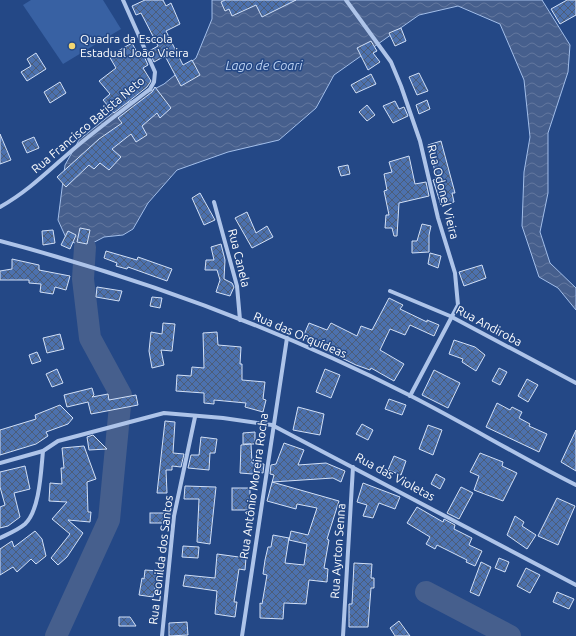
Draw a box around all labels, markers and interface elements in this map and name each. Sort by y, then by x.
place label: Quadra da Escola Estadual João Vieira [80,32,189,59]
marker: Quadra da Escola Estadual João Vieira [67,41,77,51]
water label: Lago de Coari [226,58,303,72]
street label: Rua Francisco Batista Neto [29,74,147,176]
street label: Rua Odonel Vieira [425,143,462,241]
street label: Rua Canela [226,227,253,288]
street label: Rua Andiroba [454,303,524,348]
street label: Rua das Orquídeas [252,309,349,360]
street label: Rua Antônio Moreira Rocha [237,412,270,560]
street label: Rua das Violetas [353,450,437,503]
street label: Rua Leonilda dos Santos [146,495,175,625]
street label: Rua Ayrton Senna [328,503,347,599]

